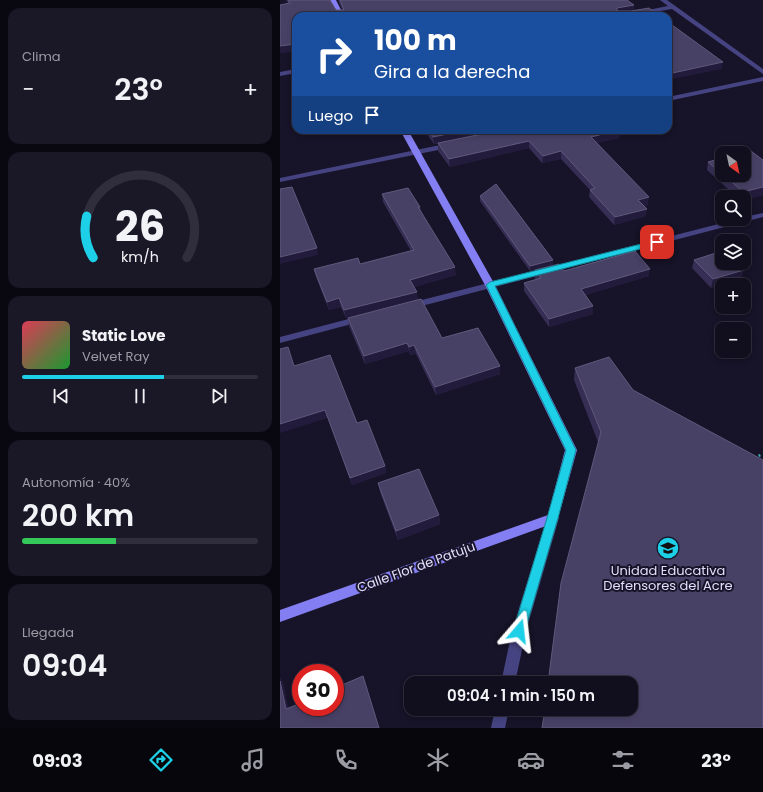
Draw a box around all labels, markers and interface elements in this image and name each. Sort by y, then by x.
text: 100 m [374,21,457,60]
icon: right [308,28,360,80]
text: Clima [22,47,61,66]
text: Gira a la derecha [374,59,530,84]
text: 23° [114,68,163,111]
text: − [22,74,34,105]
text: + [243,74,258,105]
icon: arrive [361,104,383,126]
text: Luego [308,105,353,126]
north arrow [715,146,751,182]
map controls [715,146,751,358]
button: search [715,190,751,226]
text: 26 [115,197,165,256]
pin [640,225,674,259]
icon: arrive [646,231,668,253]
button: layers [715,234,751,270]
text: km/h [121,247,159,267]
button: + [715,278,751,314]
button: − [715,322,751,358]
text: Static Love [82,325,166,346]
text: Velvet Ray [82,347,150,366]
icon: previous [50,385,72,407]
icon: pause [129,385,151,407]
icon: next [208,385,230,407]
text: Autonomía · 40% [22,473,130,492]
text: 200 km [22,494,134,537]
school or university icon: Unidad Educativa Defensores del Acre [655,535,681,561]
street label: Calle Flor de Patuju [354,537,478,597]
place label: Unidad Educativa Defensores del Acre [603,561,733,595]
position arrow [498,610,540,652]
text: Llegada [22,623,74,642]
text: 09:04 [22,644,107,687]
speed limit sign: 30 [292,664,344,716]
text: 09:04 · 1 min · 150 m [447,685,595,706]
icon: directions [147,746,175,774]
icon: music [239,746,267,774]
icon: phone [332,746,360,774]
icon: climate [424,746,452,774]
icon: car [517,746,545,774]
icon: filters [609,746,637,774]
text: 09:03 [32,748,83,773]
text: 23° [701,748,731,773]

